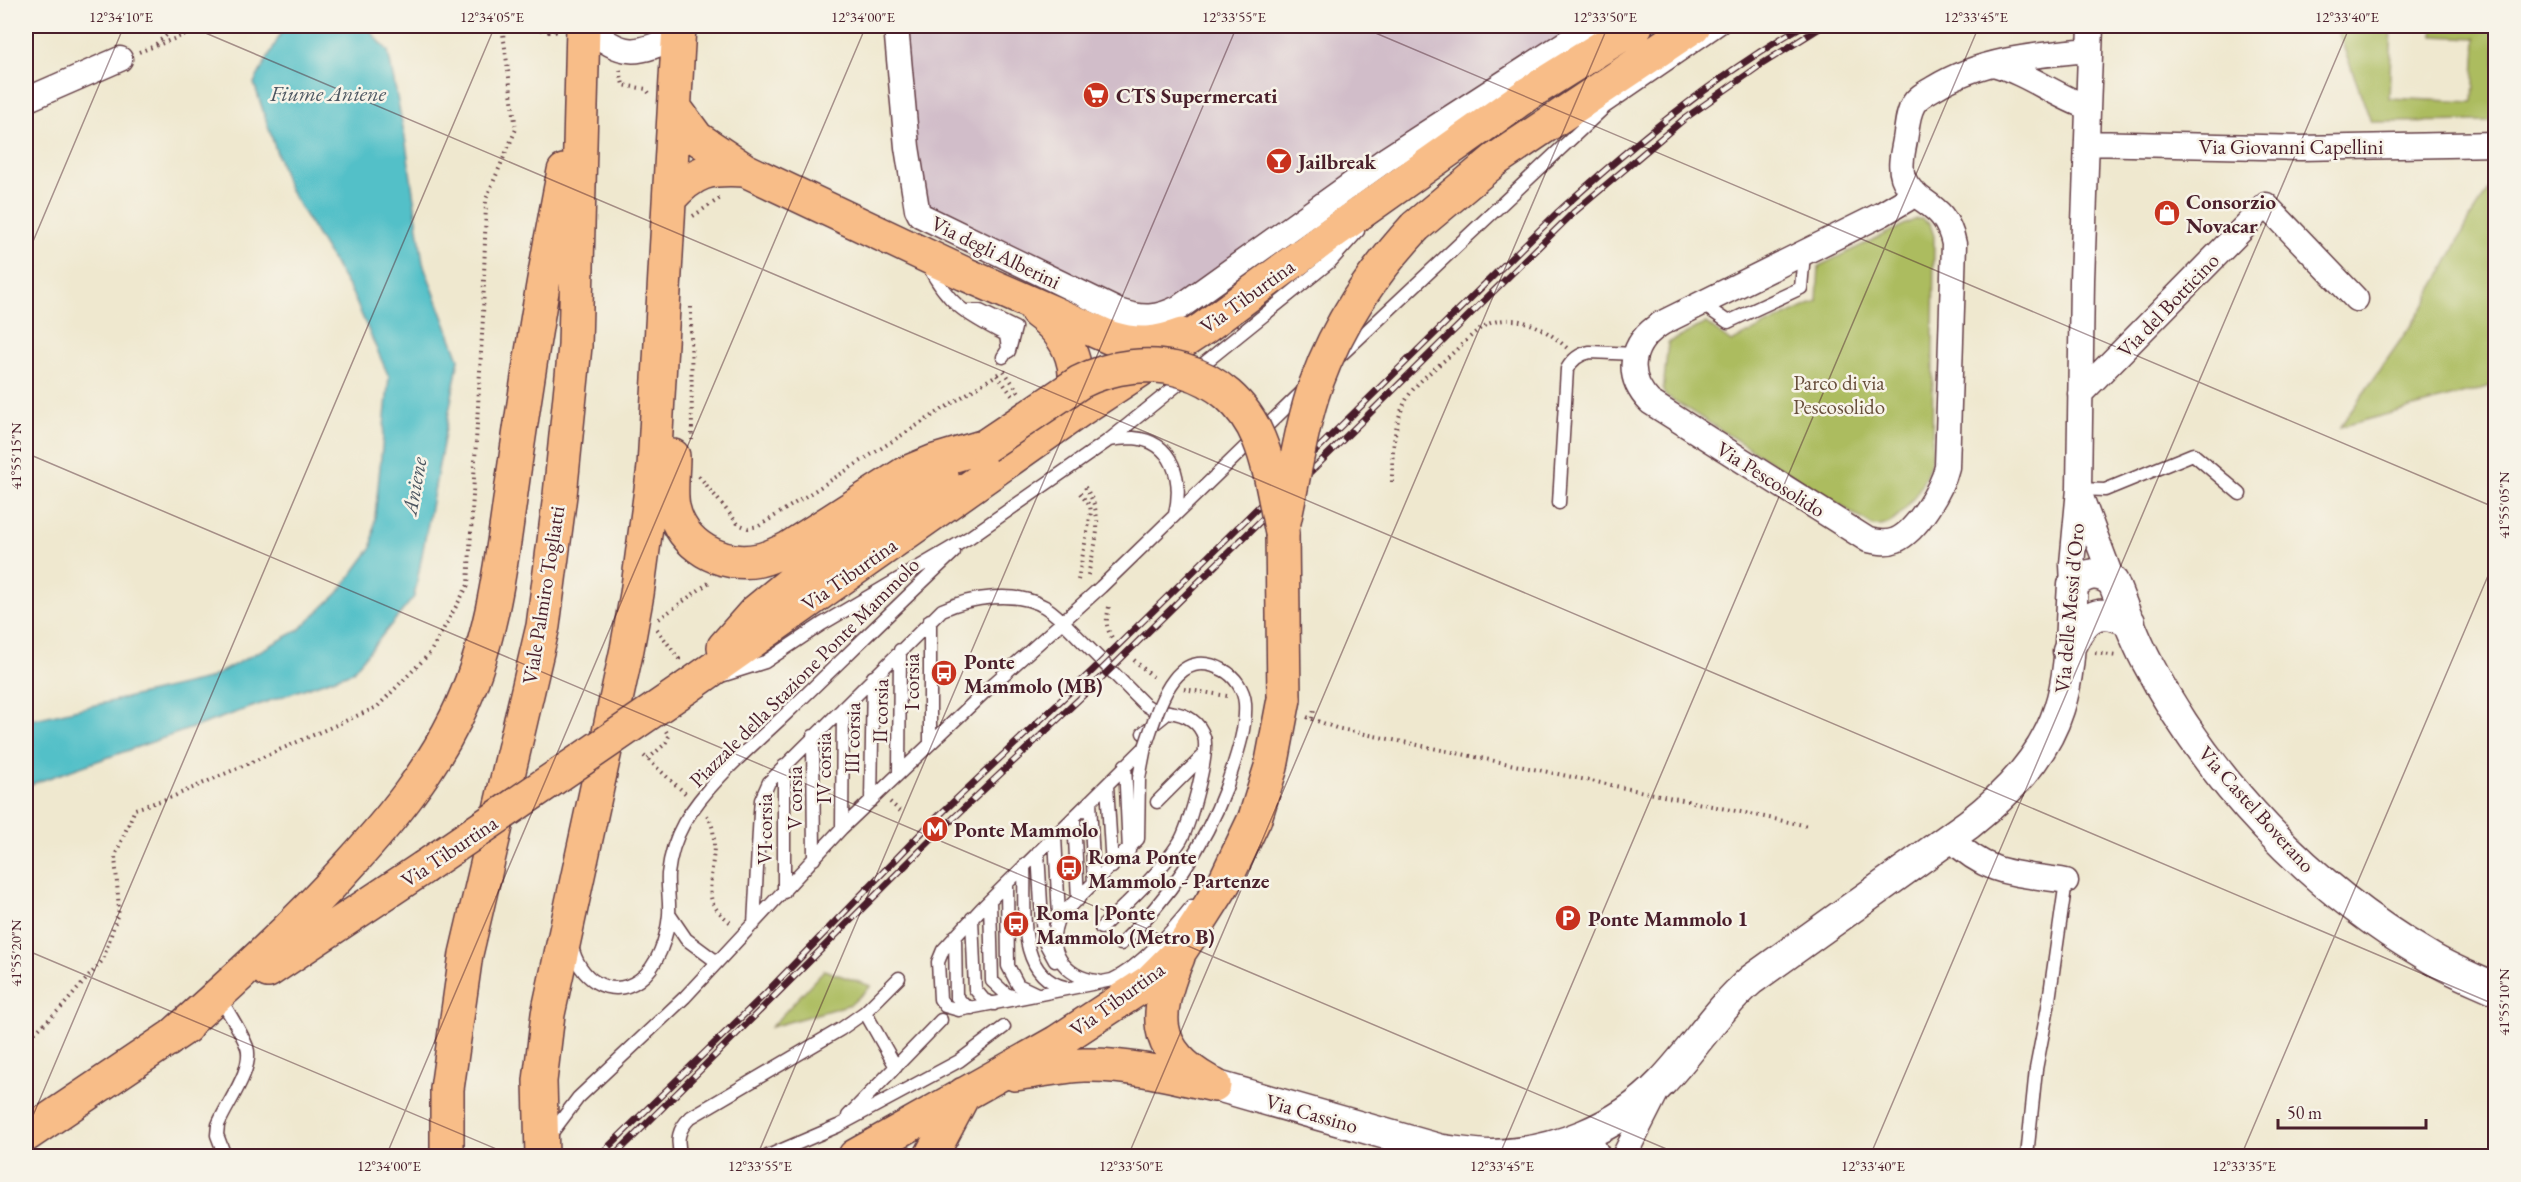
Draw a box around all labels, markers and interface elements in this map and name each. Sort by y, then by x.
text: 12°34'10"E [89,7,154,26]
text: 12°34'05"E [460,7,525,26]
text: 12°34'00"E [831,7,896,26]
text: 12°33'55"E [1202,7,1267,26]
text: 12°33'50"E [1573,7,1638,26]
text: 12°33'45"E [1944,7,2009,26]
text: 12°33'40"E [2315,7,2380,26]
water label: Fiume Aniene [269,79,387,108]
supermarket icon: CTS Supermercati [1081,80,1111,110]
place label: CTS Supermercati [1116,82,1278,109]
street label: Via Giovanni Capellini [2199,133,2383,160]
bar icon: Jailbreak [1264,146,1294,176]
place label: Jailbreak [1296,148,1377,175]
place label: Consorzio Novacar [2186,188,2277,239]
shop icon: Consorzio Novacar [2152,198,2182,228]
street label: Via degli Alberini [927,209,1065,295]
street label: Via del Botticino [2111,247,2225,363]
street label: Via Tiburtina [1194,252,1300,339]
park label: Parco di via Pescosolido [1793,369,1885,420]
text: 41°55'15"N [6,422,25,490]
street label: Via Pescosolido [1711,435,1831,523]
water label: Aniene [394,454,433,519]
text: 41°55'05"N [2494,471,2513,539]
street label: Viale Palmiro Togliatti [516,504,570,686]
street label: Via delle Messi d'Oro [2048,522,2090,694]
street label: Via Tiburtina [796,531,903,617]
street label: Piazzale della Stazione Ponte Mammolo [683,551,925,793]
place label: Ponte Mammolo (MB) [964,648,1103,699]
street label: I corsia [898,653,925,711]
bus stop icon: Ponte Mammolo (MB) [929,658,959,688]
street label: II corsia [866,678,894,743]
street label: III corsia [838,701,866,774]
street label: IV corsia [810,732,837,804]
street label: Via Castel Boverano [2193,740,2321,878]
street label: V corsia [781,765,808,830]
street label: VI corsia [751,793,778,865]
street label: Via Tiburtina [396,809,503,893]
metro station icon: Ponte Mammolo [920,814,950,844]
place label: Ponte Mammolo [954,816,1099,843]
place label: Roma Ponte Mammolo - Partenze [1088,843,1270,894]
bus stop icon: Roma Ponte Mammolo - Partenze [1054,853,1084,883]
place label: Roma | Ponte Mammolo (Metro B) [1036,899,1215,950]
parking icon: Ponte Mammolo 1 [1553,903,1583,933]
place label: Ponte Mammolo 1 [1588,905,1748,932]
bus stop icon: Roma | Ponte Mammolo (Metro B) [1001,909,1031,939]
text: 41°55'20"N [6,919,25,987]
street label: Via Tiburtina [1064,955,1170,1042]
text: 41°55'10"N [2494,968,2513,1036]
street label: Via Cassino [1263,1087,1361,1139]
scale bar [2278,1092,2426,1130]
text: 50 m [2287,1101,2322,1124]
text: 12°34'00"E [357,1156,422,1175]
text: 12°33'55"E [728,1156,793,1175]
text: 12°33'50"E [1099,1156,1164,1175]
text: 12°33'45"E [1470,1156,1535,1175]
text: 12°33'40"E [1841,1156,1906,1175]
text: 12°33'35"E [2212,1156,2277,1175]

